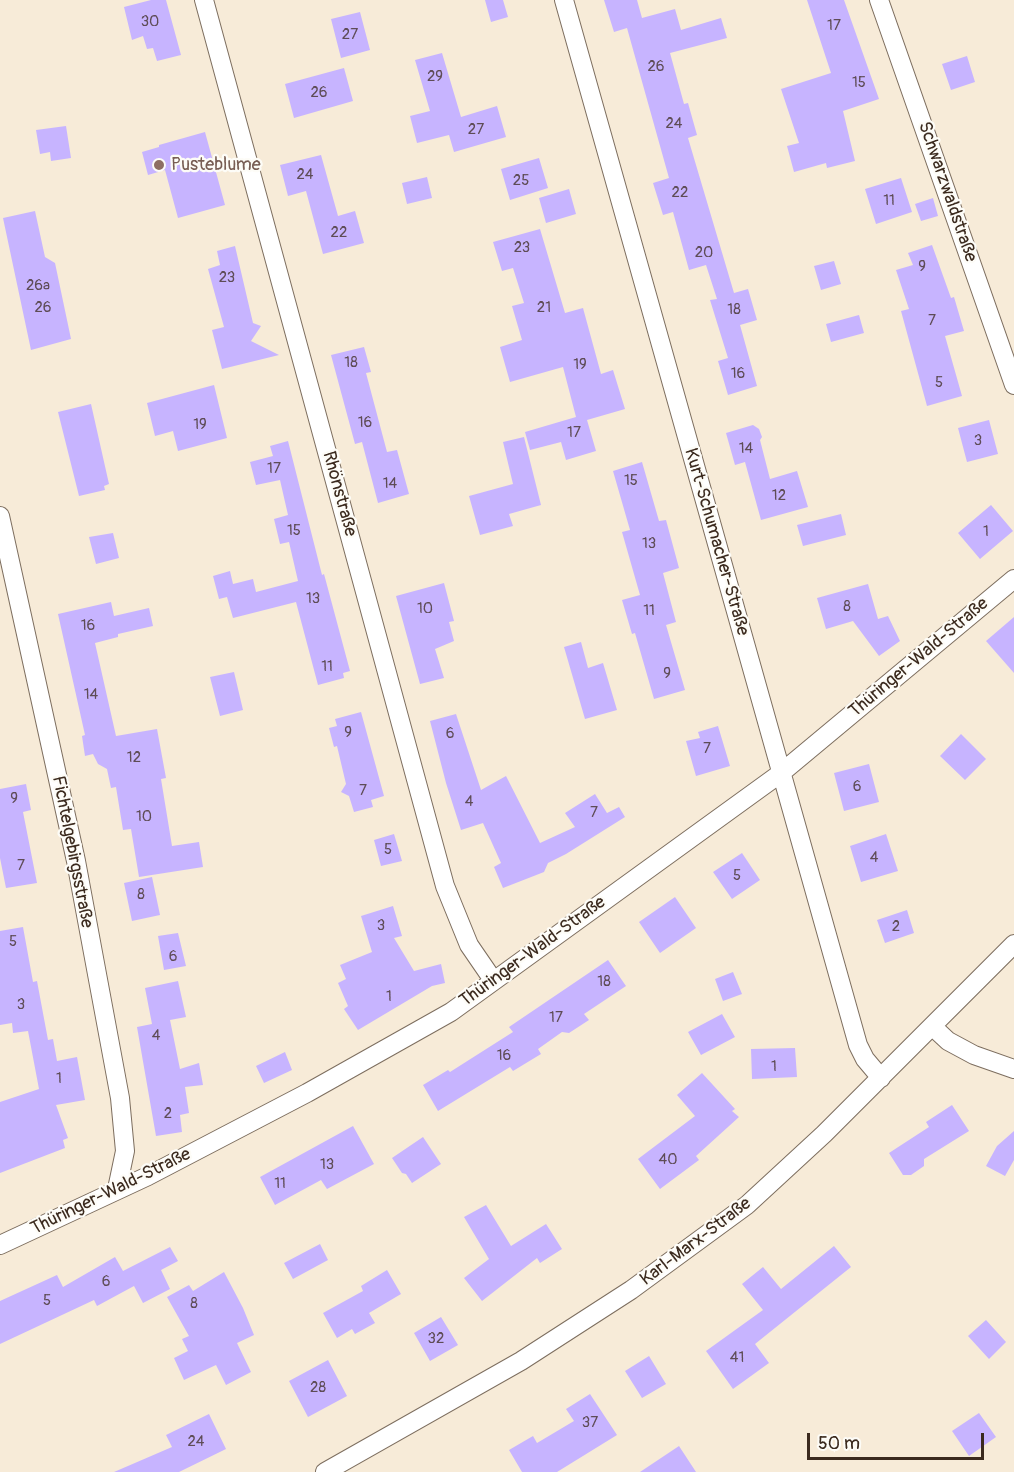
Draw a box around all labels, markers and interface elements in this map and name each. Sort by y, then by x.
house number: 30 [141,13,159,31]
house number: 17 [827,17,841,35]
house number: 27 [342,26,358,44]
house number: 26 [647,58,665,76]
house number: 29 [427,68,443,86]
house number: 15 [852,74,866,92]
house number: 26 [310,84,328,102]
house number: 24 [665,115,683,133]
street label: Schwarzwaldstraße [913,119,981,265]
house number: 27 [468,121,484,139]
place label: Pusteblume [171,154,261,176]
marker: Pusteblume [152,158,166,172]
house number: 24 [296,166,314,184]
house number: 25 [513,172,529,190]
house number: 22 [672,184,688,202]
house number: 11 [883,192,895,210]
house number: 22 [331,224,347,242]
house number: 23 [514,239,530,257]
house number: 20 [695,244,713,262]
house number: 9 [918,258,926,276]
house number: 23 [219,269,235,287]
house number: 26a [26,277,50,295]
house number: 26 [34,299,52,317]
house number: 21 [537,299,551,317]
house number: 18 [727,301,741,319]
house number: 7 [928,312,936,330]
house number: 18 [344,354,358,372]
house number: 19 [573,356,587,374]
house number: 16 [731,365,745,383]
house number: 5 [935,374,943,392]
house number: 16 [358,414,372,432]
house number: 19 [193,416,207,434]
house number: 17 [567,424,581,442]
house number: 3 [974,432,982,450]
house number: 14 [739,440,753,458]
street label: Kurt-Schumacher-Straße [679,446,753,638]
street label: Rhönstraße [317,449,361,539]
house number: 17 [267,460,281,478]
house number: 15 [624,472,638,490]
house number: 14 [383,475,397,493]
house number: 12 [772,487,786,505]
house number: 15 [287,522,301,540]
house number: 1 [983,523,989,541]
house number: 13 [642,535,656,553]
house number: 13 [306,590,320,608]
street label: Thüringer-Wald-Straße [845,593,993,723]
house number: 8 [843,598,851,616]
house number: 10 [417,600,433,618]
house number: 11 [643,602,655,620]
house number: 16 [81,617,95,635]
house number: 11 [321,658,333,676]
house number: 9 [663,665,671,683]
house number: 14 [84,686,98,704]
house number: 9 [344,724,352,742]
house number: 6 [446,725,454,743]
house number: 7 [703,740,711,758]
house number: 12 [127,749,141,767]
street label: Fichtelgebirgsstraße [47,774,97,930]
house number: 6 [853,778,861,796]
house number: 7 [359,782,367,800]
house number: 9 [10,790,18,808]
house number: 4 [465,793,473,811]
house number: 7 [590,804,598,822]
house number: 10 [136,808,152,826]
house number: 5 [384,841,392,859]
house number: 4 [870,849,878,867]
house number: 7 [17,857,25,875]
house number: 5 [733,867,741,885]
house number: 8 [137,886,145,904]
street label: Thüringer-Wald-Straße [456,892,610,1012]
house number: 3 [377,917,385,935]
house number: 2 [892,918,900,936]
house number: 5 [9,933,17,951]
house number: 6 [169,948,177,966]
house number: 18 [597,973,611,991]
house number: 1 [386,988,392,1006]
house number: 3 [17,996,25,1014]
house number: 17 [549,1009,563,1027]
house number: 4 [152,1027,160,1045]
house number: 16 [497,1047,511,1065]
house number: 1 [771,1058,777,1076]
house number: 1 [56,1070,62,1088]
house number: 2 [164,1105,172,1123]
street label: Thüringer-Wald-Straße [28,1144,194,1240]
house number: 40 [659,1151,677,1169]
house number: 13 [320,1156,334,1174]
house number: 11 [274,1175,286,1193]
street label: Karl-Marx-Straße [636,1193,756,1291]
house number: 6 [102,1273,110,1291]
house number: 5 [43,1292,51,1310]
house number: 8 [190,1295,198,1313]
house number: 32 [428,1330,444,1348]
house number: 41 [730,1349,744,1367]
house number: 28 [310,1379,326,1397]
house number: 37 [582,1414,598,1432]
scale bar [810,1421,987,1459]
text: 50 m [818,1432,860,1455]
house number: 24 [187,1433,205,1451]

